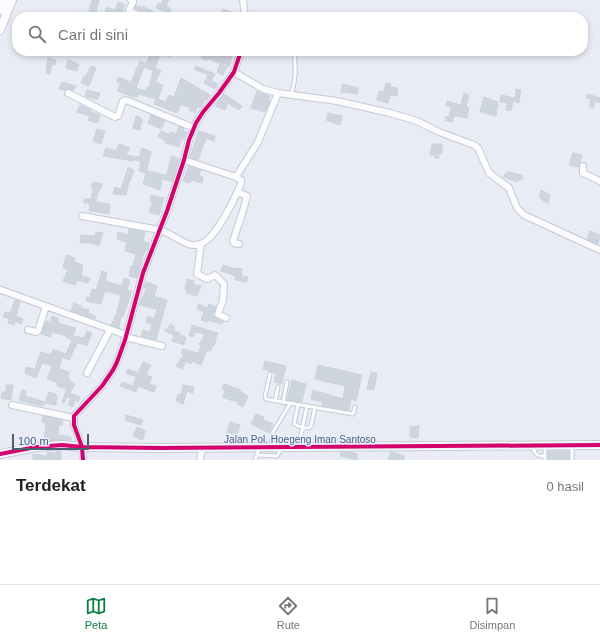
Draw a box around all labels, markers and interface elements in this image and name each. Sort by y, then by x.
search box [12,12,588,56]
icon: search [26,23,48,45]
text: Cari di sini [58,26,128,43]
scale bar [12,432,89,451]
street label: Jalan Pol. Hoegeng Iman Santoso [224,434,376,445]
text: 100 m [18,435,49,447]
text: Terdekat [16,476,86,495]
text: 0 hasil [546,479,584,494]
tab: Peta [85,595,107,631]
tab: Rute [277,595,300,631]
tab: Disimpan [469,595,515,631]

